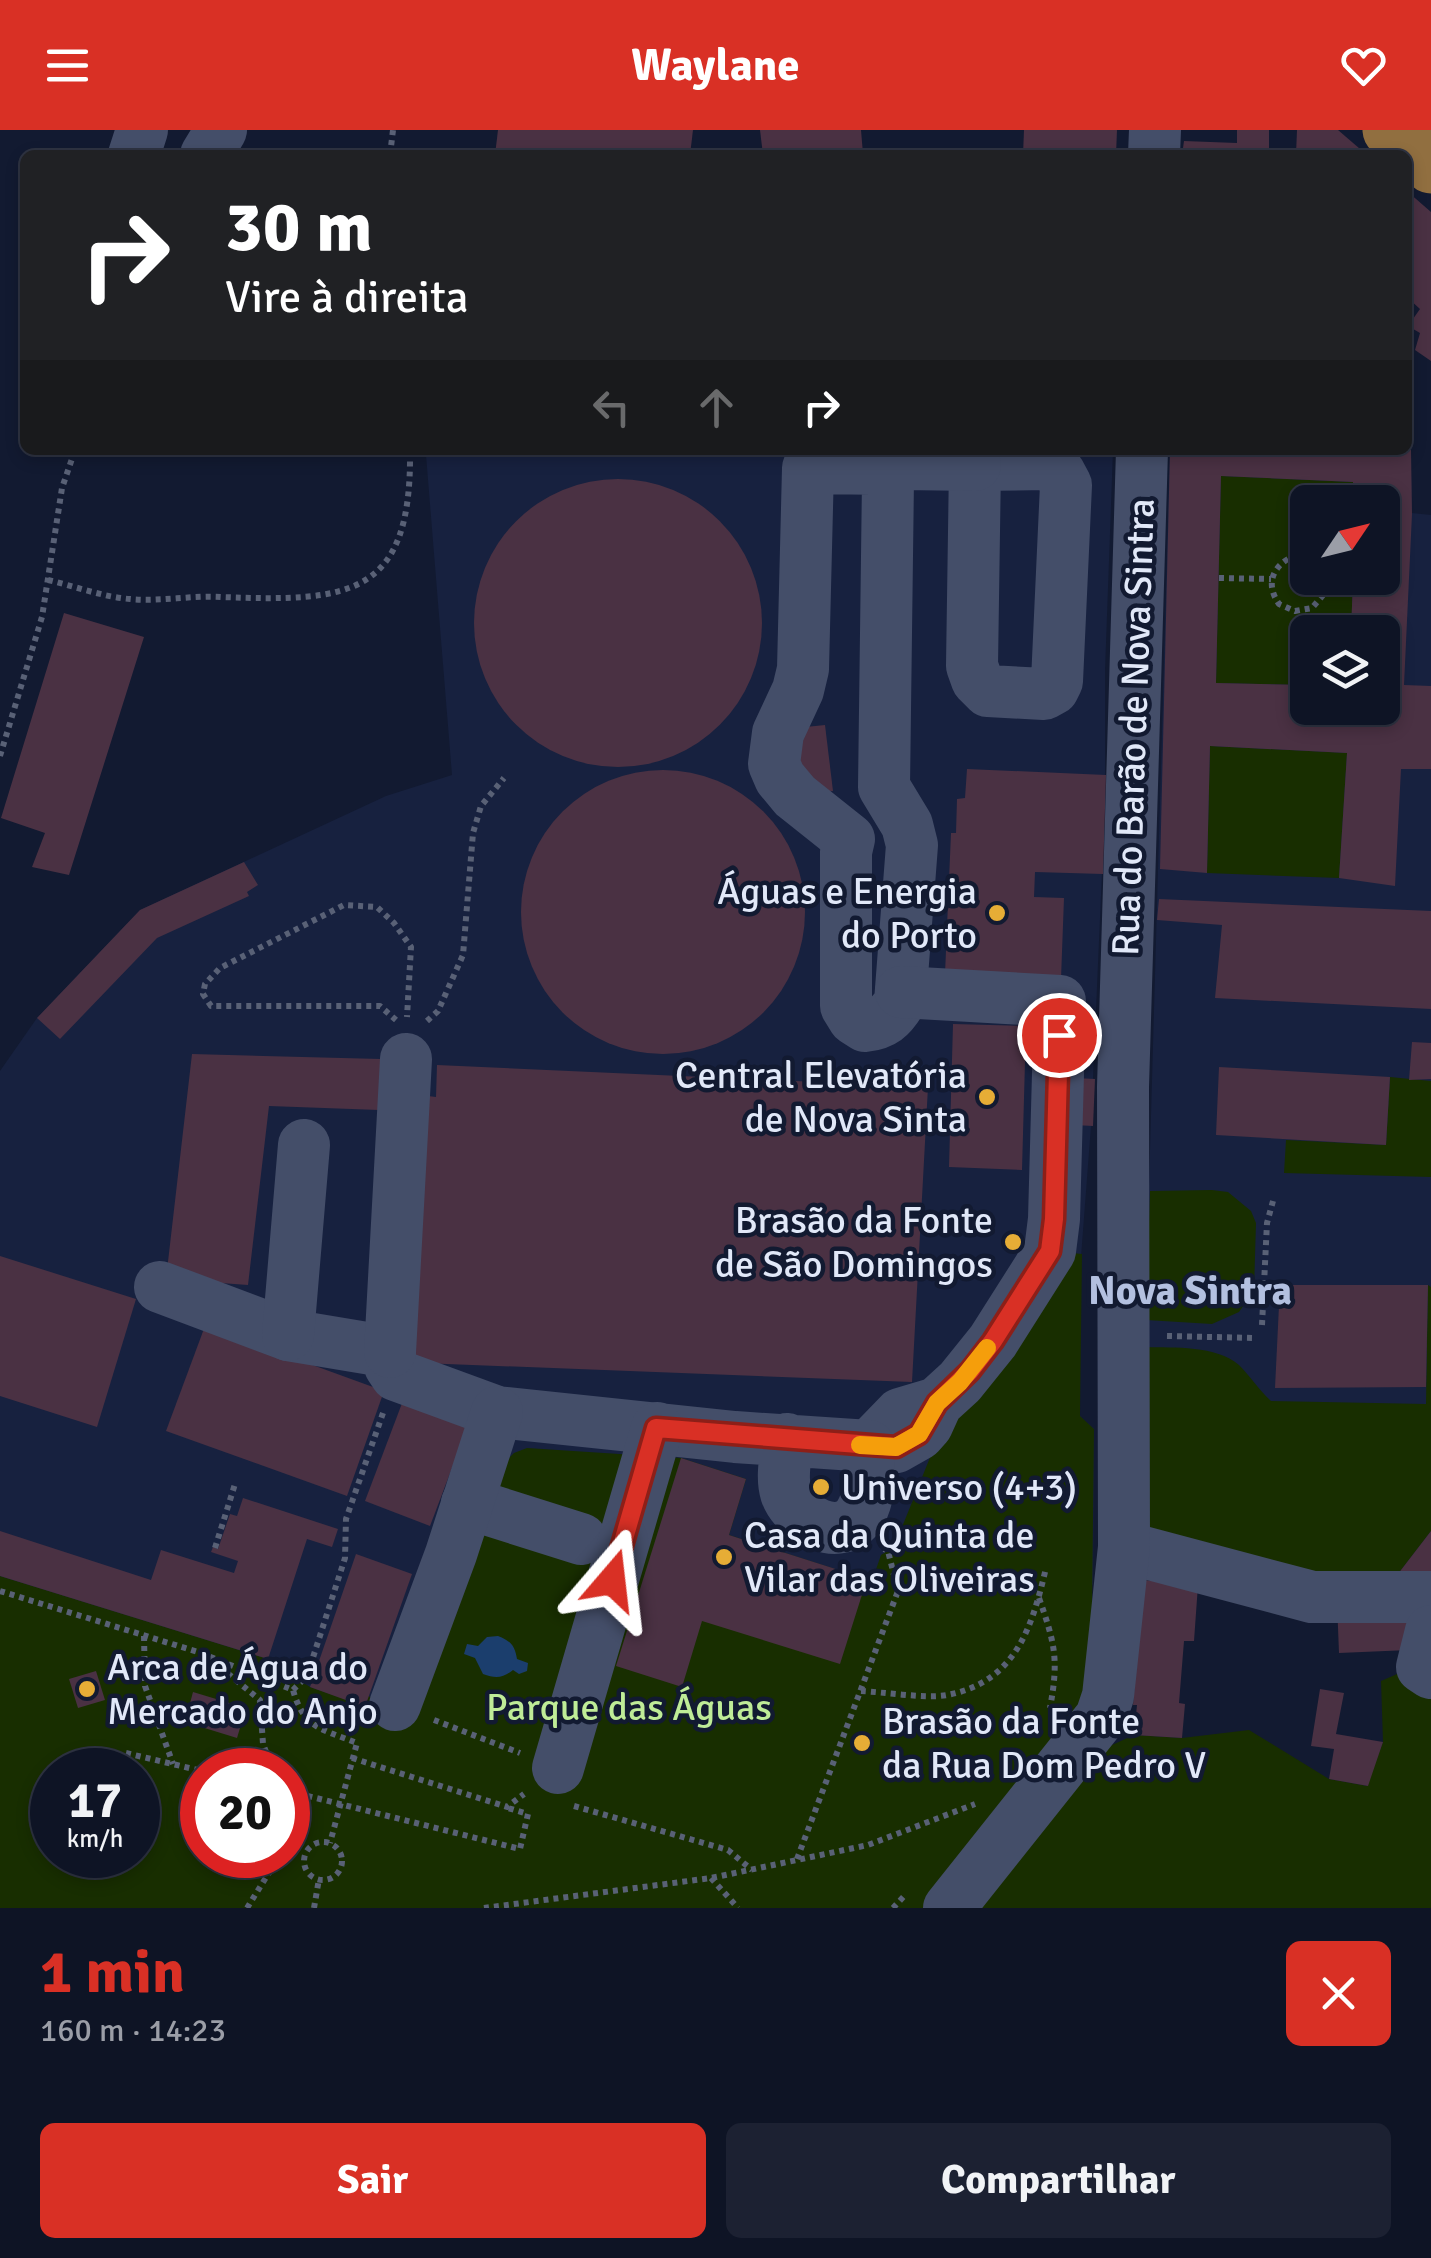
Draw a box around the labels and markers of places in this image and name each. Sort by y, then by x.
place label: Águas e Energia do Porto [717,868,977,959]
marker: Águas e Energia do Porto [986,902,1008,924]
pin [1017,993,1102,1078]
place label: Central Elevatória de Nova Sinta [675,1052,967,1143]
marker: Central Elevatória de Nova Sinta [976,1086,998,1108]
place label: Brasão da Fonte de São Domingos [715,1197,993,1288]
marker: Brasão da Fonte de São Domingos [1002,1231,1024,1253]
place label: Universo (4+3) [841,1464,1077,1511]
marker: Universo (4+3) [810,1476,832,1498]
place label: Casa da Quinta de Vilar das Oliveiras [744,1512,1035,1603]
marker: Casa da Quinta de Vilar das Oliveiras [713,1546,735,1568]
place label: Arca de Água do Mercado do Anjo [107,1644,378,1735]
marker: Arca de Água do Mercado do Anjo [76,1678,98,1700]
place label: Brasão da Fonte da Rua Dom Pedro V [882,1698,1206,1789]
marker: Brasão da Fonte da Rua Dom Pedro V [851,1732,873,1754]

